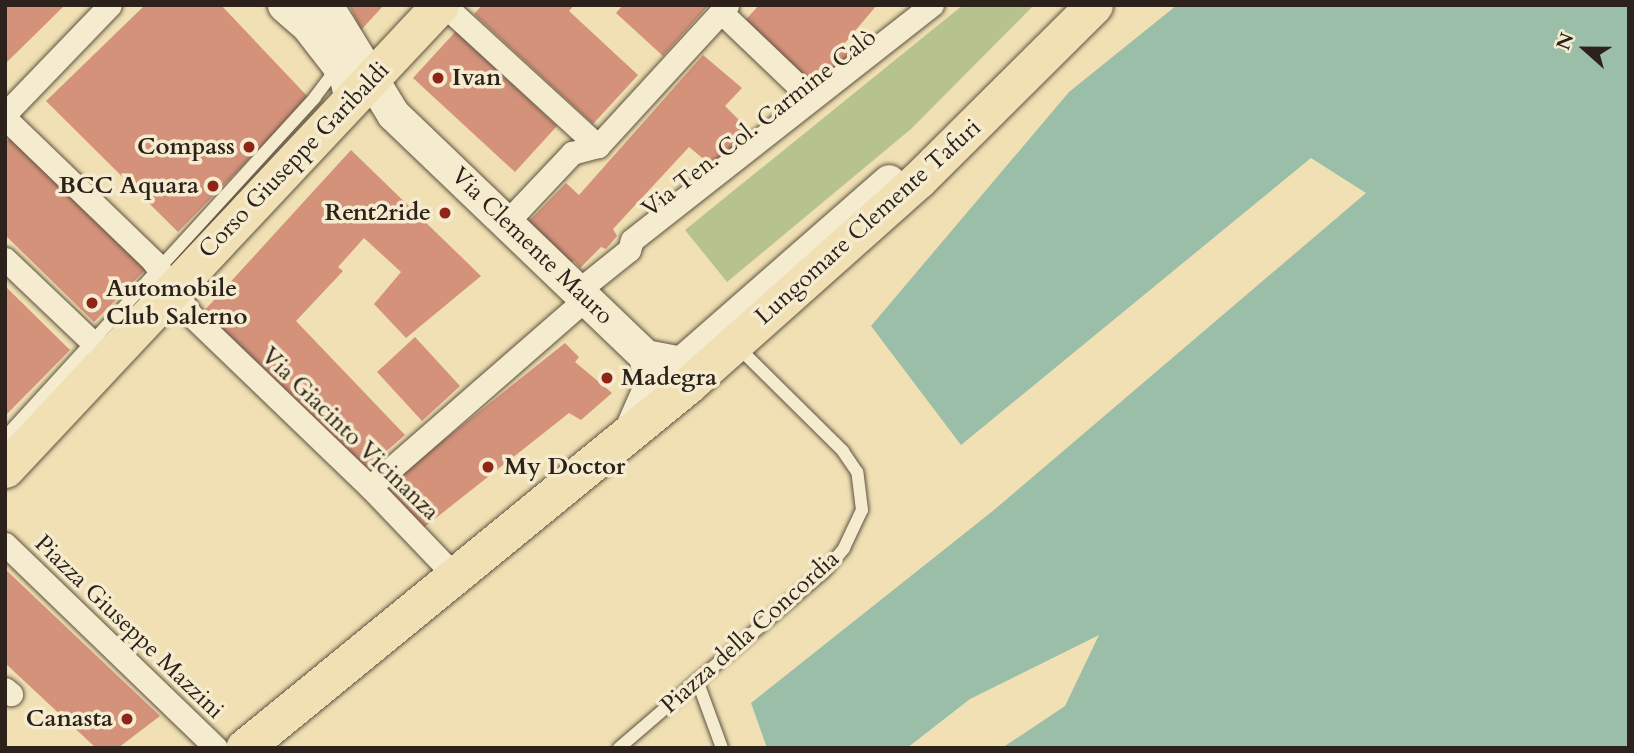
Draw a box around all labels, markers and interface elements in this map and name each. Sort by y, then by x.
north arrow [1550,14,1620,84]
street label: Via Ten. Col. Carmine Calò [636,23,882,223]
text: N [1550,29,1580,54]
street label: Corso Giuseppe Garibaldi [193,56,395,264]
place label: Ivan [452,64,501,92]
marker: Ivan [430,70,446,86]
street label: Lungomare Clemente Tafuri [749,113,987,331]
place label: Compass [137,133,235,161]
marker: Compass [241,139,257,155]
street label: Via Clemente Mauro [445,161,619,331]
place label: BCC Aquara [59,172,199,200]
marker: BCC Aquara [205,178,221,194]
place label: Rent2ride [325,199,431,227]
marker: Rent2ride [437,205,453,221]
place label: Automobile Club Salerno [106,275,248,331]
marker: Automobile Club Salerno [84,295,100,311]
street label: Via Giacinto Vicinanza [255,342,445,526]
place label: Madegra [621,364,717,392]
marker: Madegra [599,370,615,386]
place label: My Doctor [504,453,625,481]
marker: My Doctor [478,457,498,477]
street label: Piazza Giuseppe Mazzini [28,529,230,725]
street label: Piazza della Concordia [655,544,845,720]
place label: Canasta [26,705,113,733]
marker: Canasta [119,711,135,727]

